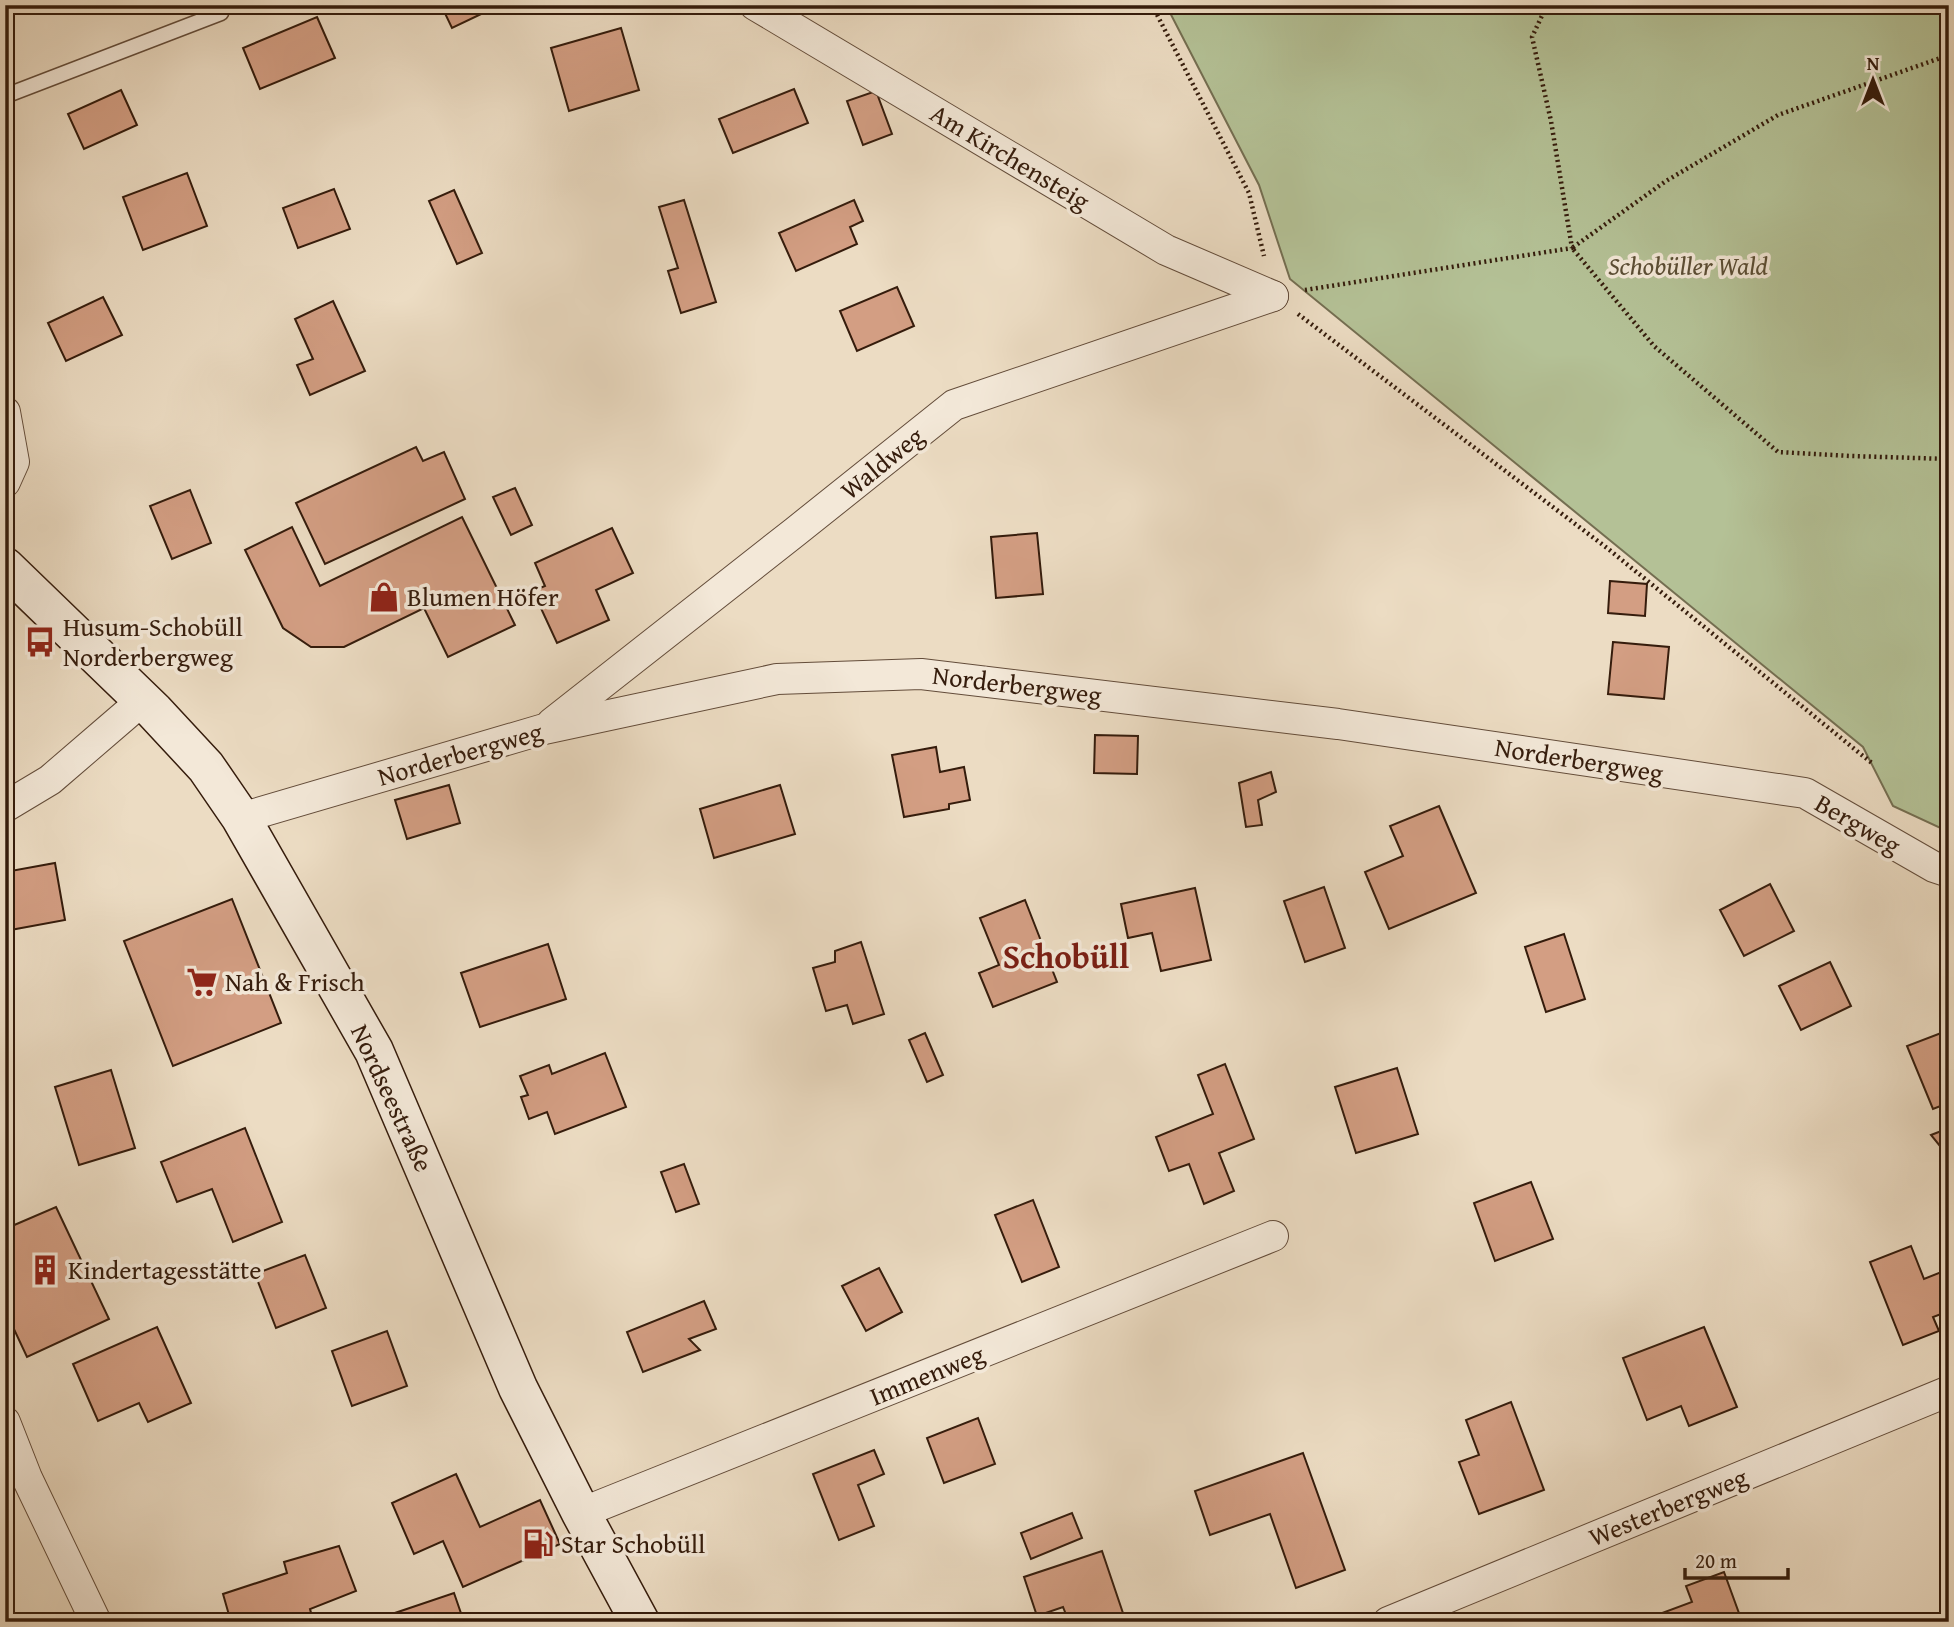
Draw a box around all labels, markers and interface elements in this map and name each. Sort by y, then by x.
north arrow [1839,46,1909,116]
text: N [1867,49,1880,77]
street label: Am Kirchensteig [923,93,1098,220]
park label: Schobüller Wald [1608,246,1768,285]
street label: Waldweg [831,417,932,508]
place label: Blumen Höfer [407,577,559,616]
shop icon: Blumen Höfer [367,580,401,614]
place label: Husum-Schobüll Norderbergweg [63,607,243,676]
bus stop icon: Husum-Schobüll Norderbergweg [23,625,57,659]
street label: Norderbergweg [930,655,1104,714]
street label: Norderbergweg [373,711,547,796]
street label: Norderbergweg [1492,727,1666,792]
street label: Bergweg [1808,783,1909,864]
district label: Schobüll [1003,932,1129,980]
place label: Nah & Frisch [225,962,365,1001]
supermarket icon: Nah & Frisch [185,965,219,999]
street label: Nordseestraße [341,1017,444,1178]
place label: Kindertagesstätte [68,1250,261,1289]
building icon: Kindertagesstätte [28,1253,62,1287]
street label: Immenweg [864,1334,990,1415]
street label: Westerbergweg [1583,1457,1753,1556]
place label: Star Schobüll [561,1524,705,1563]
fuel station icon: Star Schobüll [521,1527,555,1561]
scale bar [1685,1536,1788,1580]
text: 20 m [1695,1545,1737,1576]

